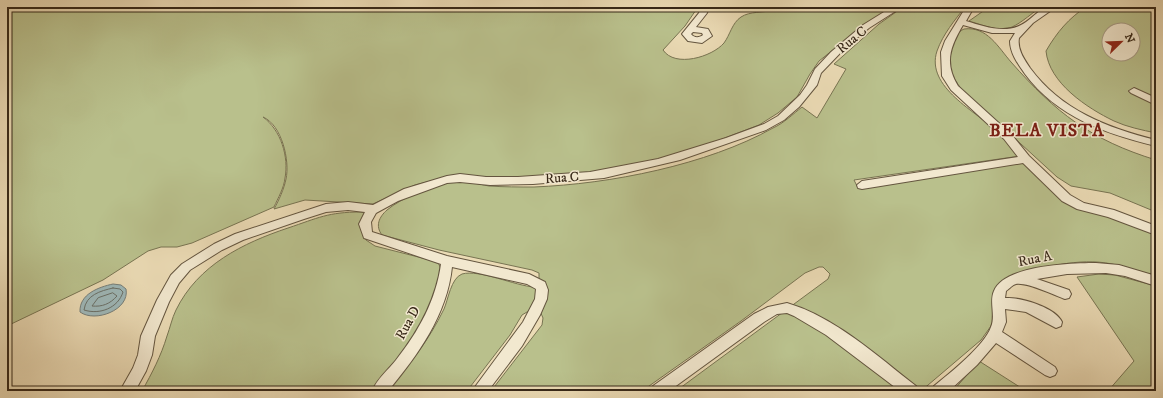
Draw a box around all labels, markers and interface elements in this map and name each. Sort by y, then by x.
street label: Rua C [833,22,871,58]
north arrow [1101,22,1141,62]
text: N [1121,32,1137,45]
district label: BELA VISTA [989,120,1105,142]
street label: Rua C [544,168,580,188]
street label: Rua A [1017,247,1054,271]
street label: Rua D [392,303,424,343]

